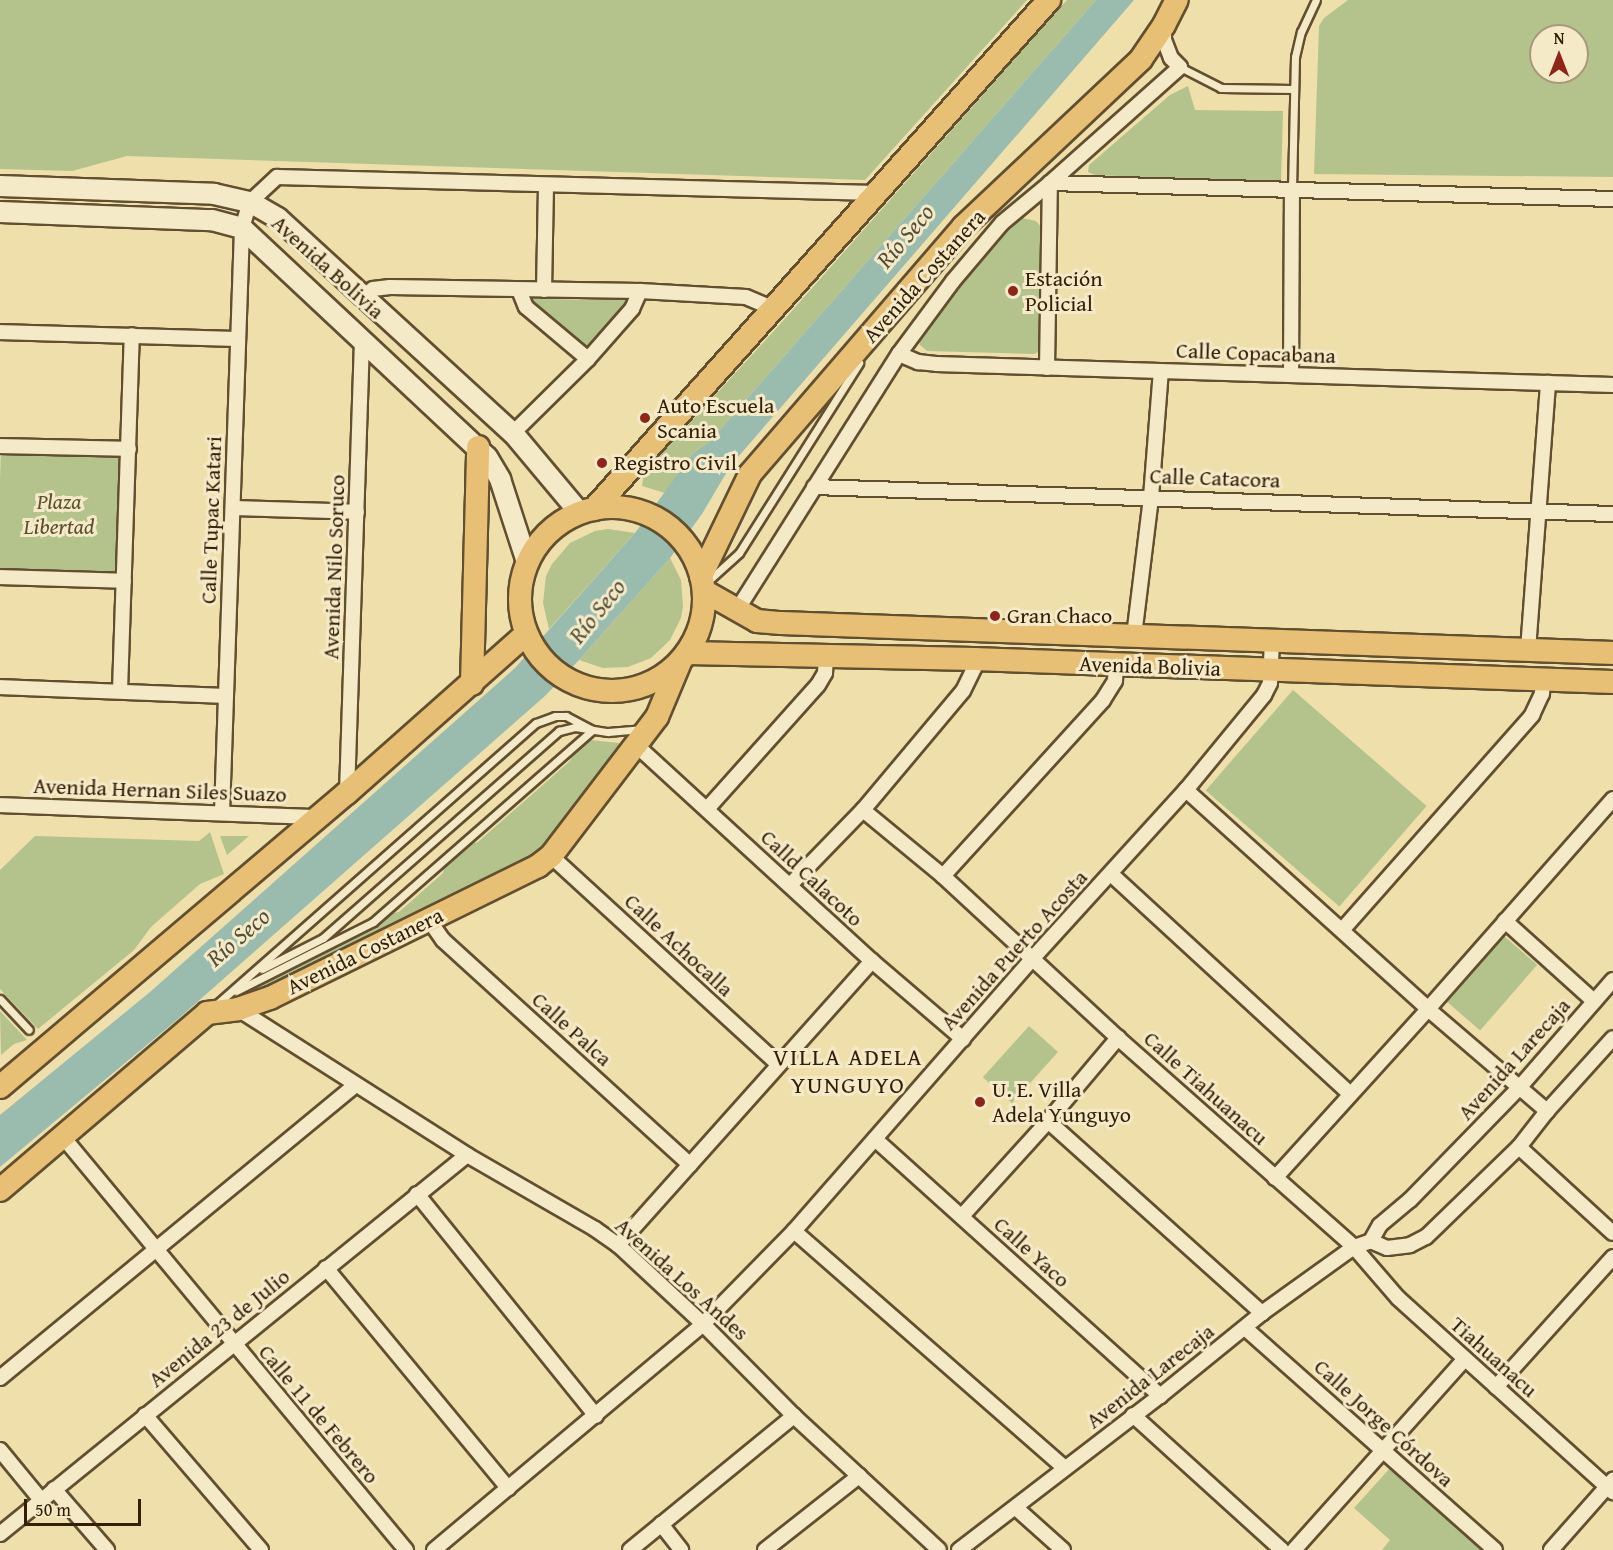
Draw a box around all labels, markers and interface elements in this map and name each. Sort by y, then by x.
north arrow [1529,24,1589,84]
text: N [1554,26,1564,50]
water label: Río Seco [870,198,940,274]
street label: Avenida Costanera [857,204,991,348]
street label: Avenida Bolivia [266,210,390,324]
place label: Estación Policial [1025,265,1103,316]
marker: Estación Policial [1006,284,1020,298]
street label: Calle Copacabana [1176,337,1336,369]
place label: Auto Escuela Scania [657,392,774,444]
marker: Auto Escuela Scania [638,411,652,425]
street label: Calle Tupac Katari [195,436,227,604]
place label: Registro Civil [614,450,737,476]
marker: Registro Civil [595,456,609,470]
street label: Calle Catacora [1149,463,1281,493]
street label: Avenida Nilo Soruco [318,474,350,660]
park label: Plaza Libertad [23,488,95,540]
water label: Río Seco [562,573,632,649]
place label: Gran Chaco [1007,603,1112,629]
marker: Gran Chaco [988,609,1002,623]
street label: Avenida Bolivia [1079,650,1221,682]
street label: Avenida Hernan Siles Suazo [33,772,287,808]
street label: Calld Calacoto [755,824,869,932]
street label: Avenida Puerto Acosta [935,864,1093,1036]
street label: Calle Achocalla [619,888,739,1002]
water label: Río Seco [200,902,276,972]
street label: Avenida Costanera [283,902,447,1000]
street label: Calle Palca [527,986,617,1072]
street label: Avenida Larecaja [1452,993,1576,1125]
street label: Calle Tiahuanacu [1139,1025,1273,1151]
district label: VILLA ADELA YUNGUYO [773,1043,923,1099]
place label: U. E. Villa Adela Yunguyo [992,1076,1131,1128]
marker: U. E. Villa Adela Yunguyo [973,1095,987,1109]
street label: Calle Yaco [989,1211,1075,1293]
street label: Avenida Los Andes [610,1212,754,1346]
street label: Avenida 23 de Julio [143,1263,295,1393]
street label: Tiahuanacu [1445,1311,1543,1403]
street label: Avenida Larecaja [1081,1318,1219,1434]
street label: Calle 11 de Febrero [253,1339,385,1489]
street label: Calle Jorge Córdova [1309,1353,1459,1493]
scale bar [27,1487,144,1525]
text: 50 m [35,1496,71,1523]

